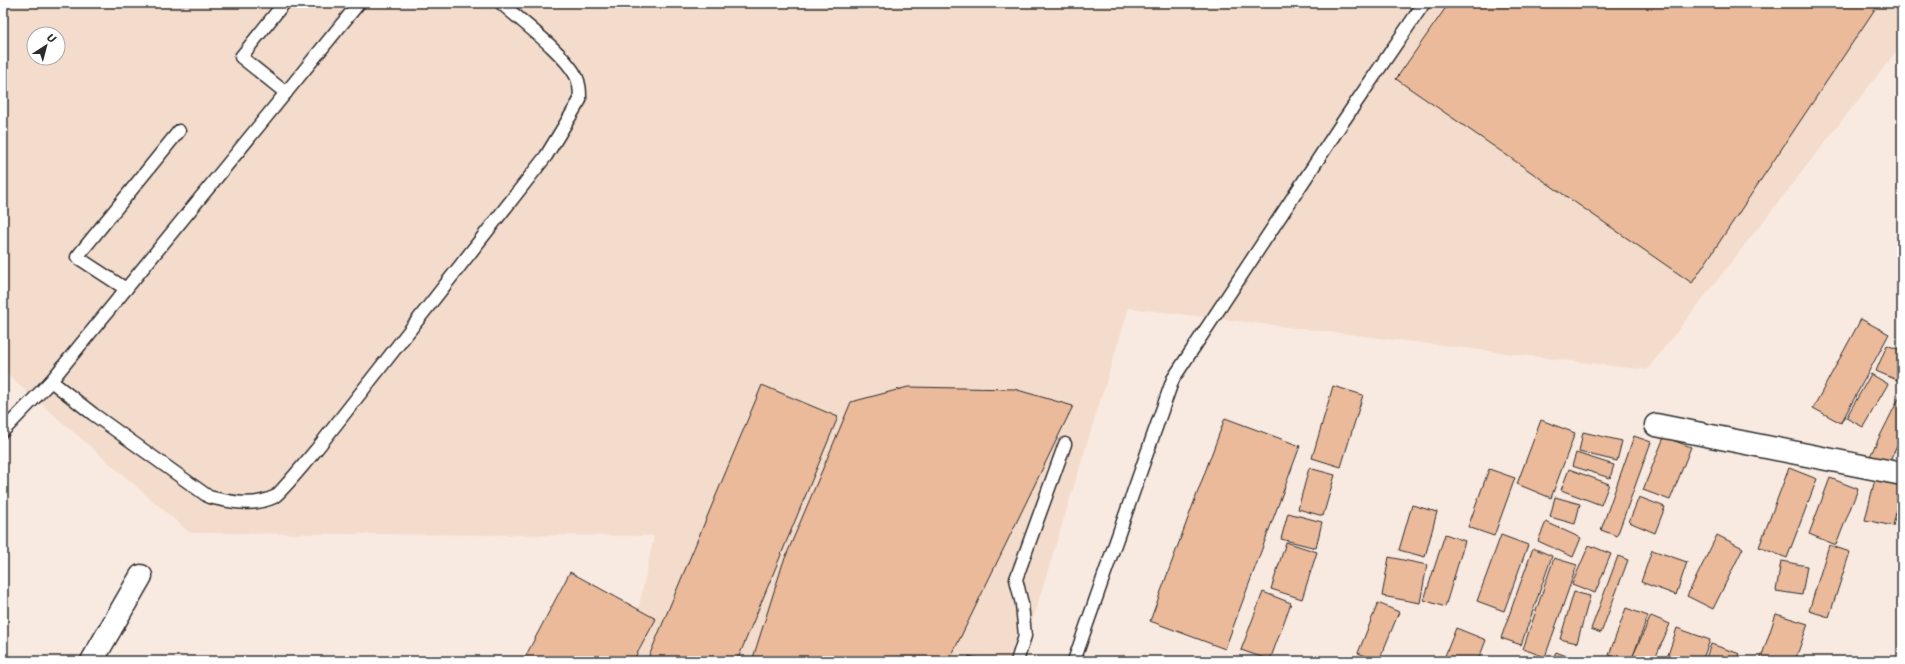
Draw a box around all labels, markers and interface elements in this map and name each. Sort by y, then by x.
north arrow [26,26,66,66]
text: U [43,28,61,49]

